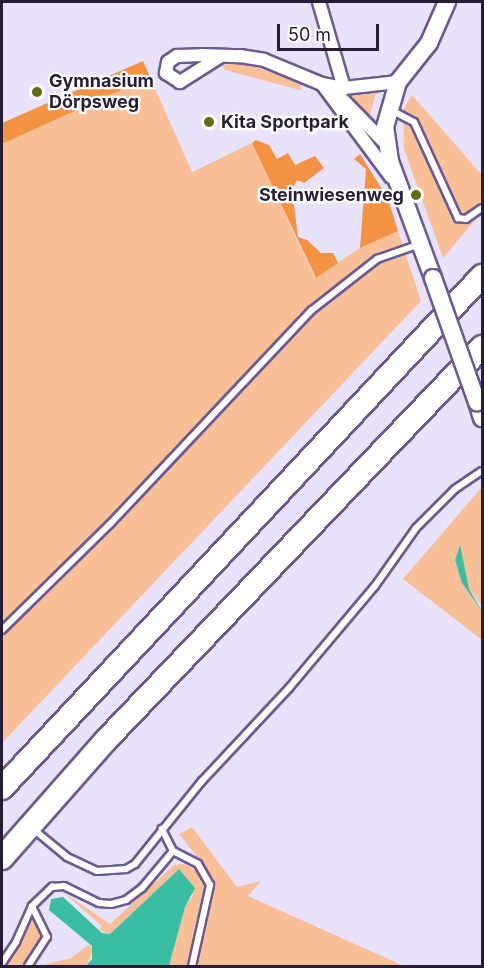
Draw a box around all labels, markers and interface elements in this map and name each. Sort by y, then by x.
scale bar [280,12,382,50]
text: 50 m [288,24,331,45]
place label: Gymnasium Dörpsweg [49,71,154,113]
marker: Gymnasium Dörpsweg [30,85,44,99]
place label: Kita Sportpark [221,111,349,133]
marker: Kita Sportpark [202,115,216,129]
place label: Steinwiesenweg [259,184,404,206]
marker: Steinwiesenweg [409,188,423,202]

